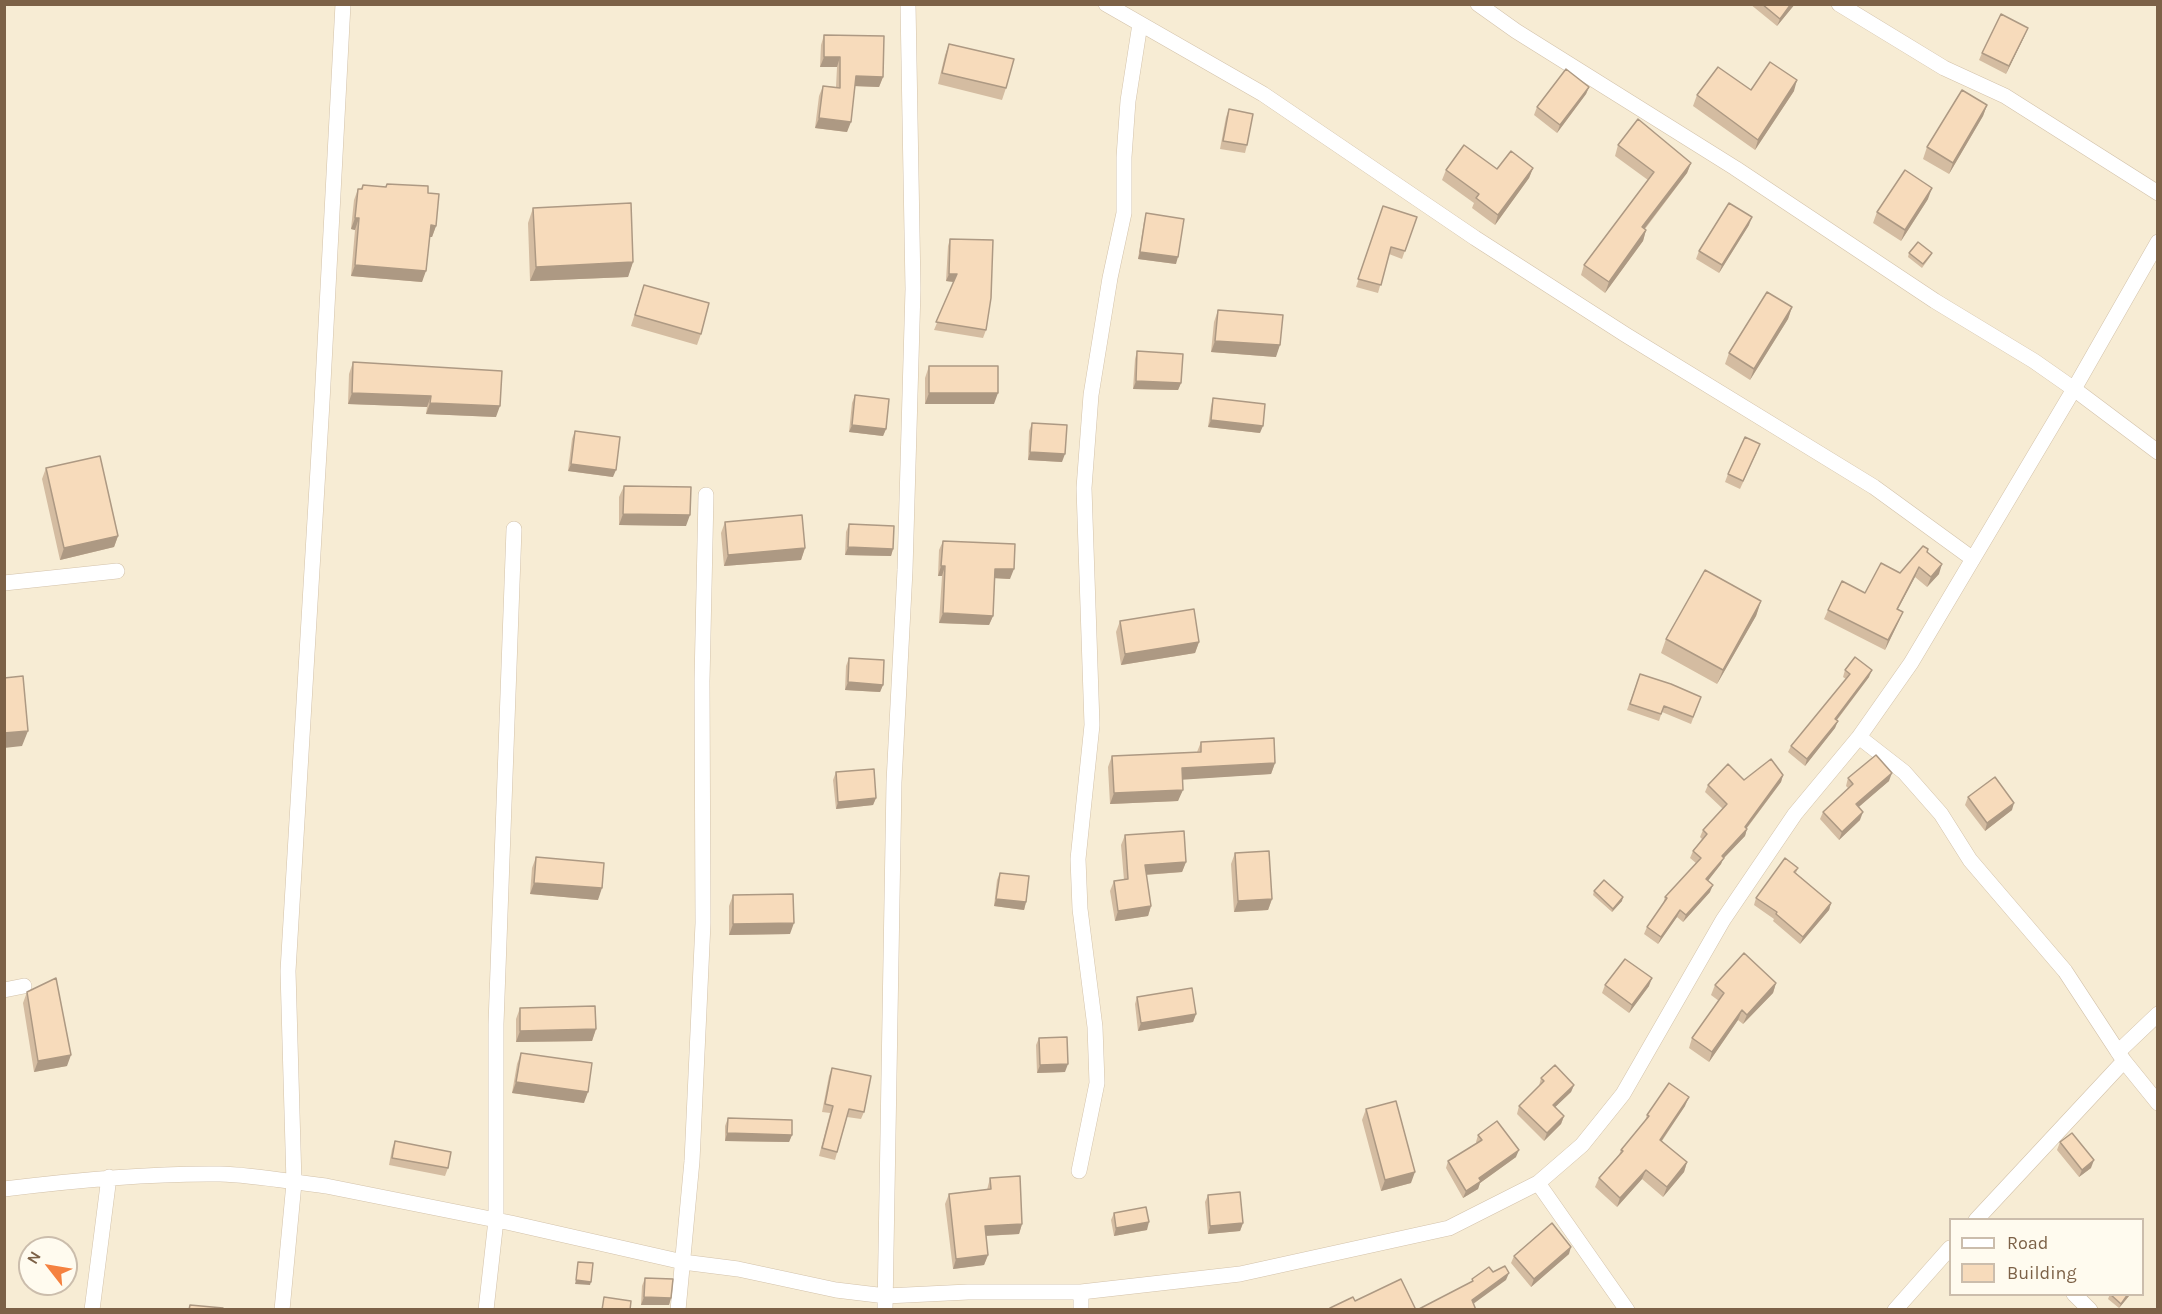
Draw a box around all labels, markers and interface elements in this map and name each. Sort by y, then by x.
legend [1949,1218,2144,1296]
text: Road [2007,1232,2048,1254]
north arrow [18,1236,78,1296]
text: N [23,1248,45,1267]
text: Building [2007,1262,2077,1284]

